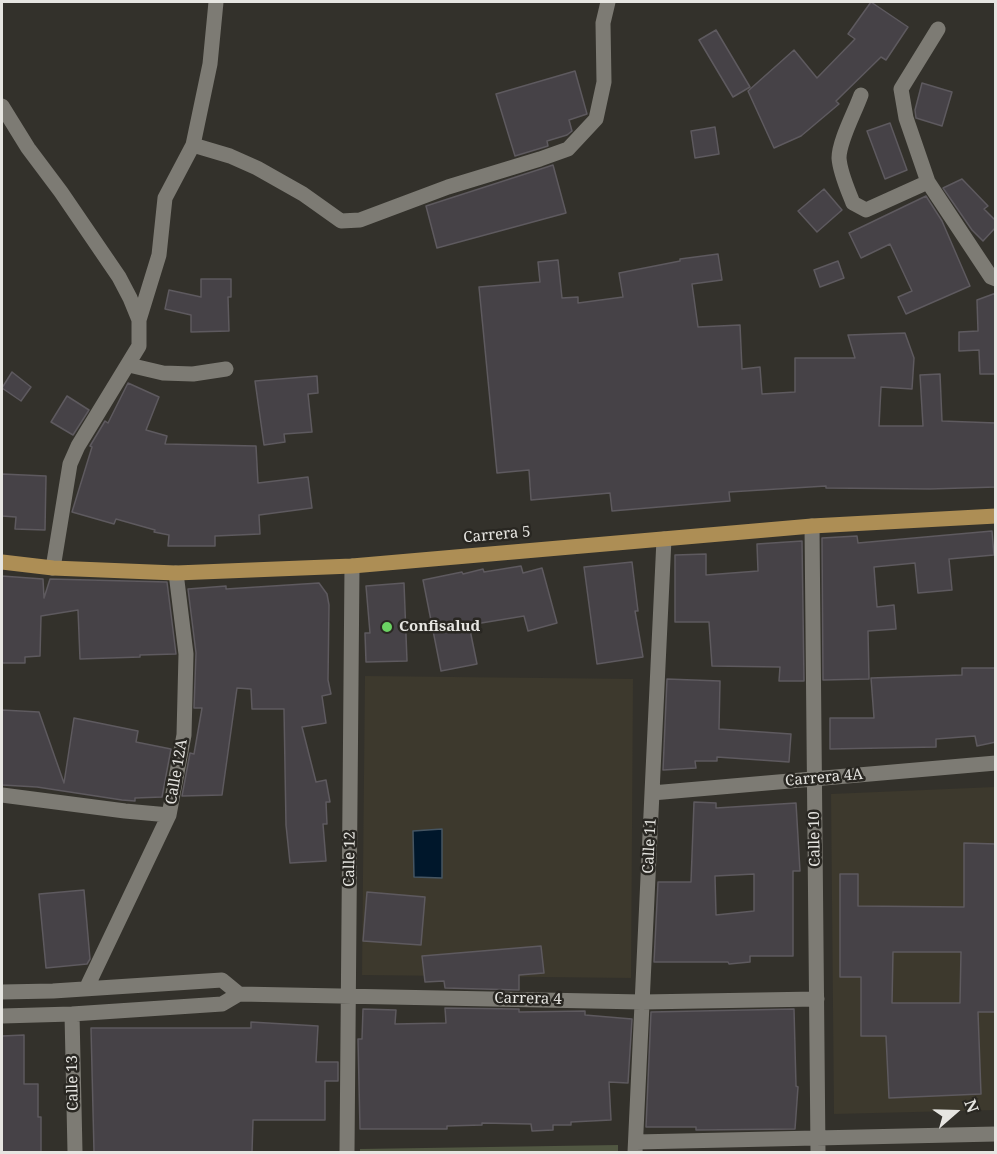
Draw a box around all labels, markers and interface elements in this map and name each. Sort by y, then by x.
street label: Carrera 5 [463,523,531,547]
place label: Confisalud [399,618,480,636]
marker: Confisalud [380,620,394,634]
street label: Calle 12A [162,738,192,806]
street label: Carrera 4A [784,766,864,790]
street label: Calle 10 [806,811,824,867]
street label: Calle 11 [640,818,660,874]
street label: Calle 12 [341,831,359,887]
street label: Carrera 4 [494,989,562,1009]
street label: Calle 13 [64,1055,82,1111]
north arrow [925,1082,985,1142]
text: N [959,1096,984,1116]

